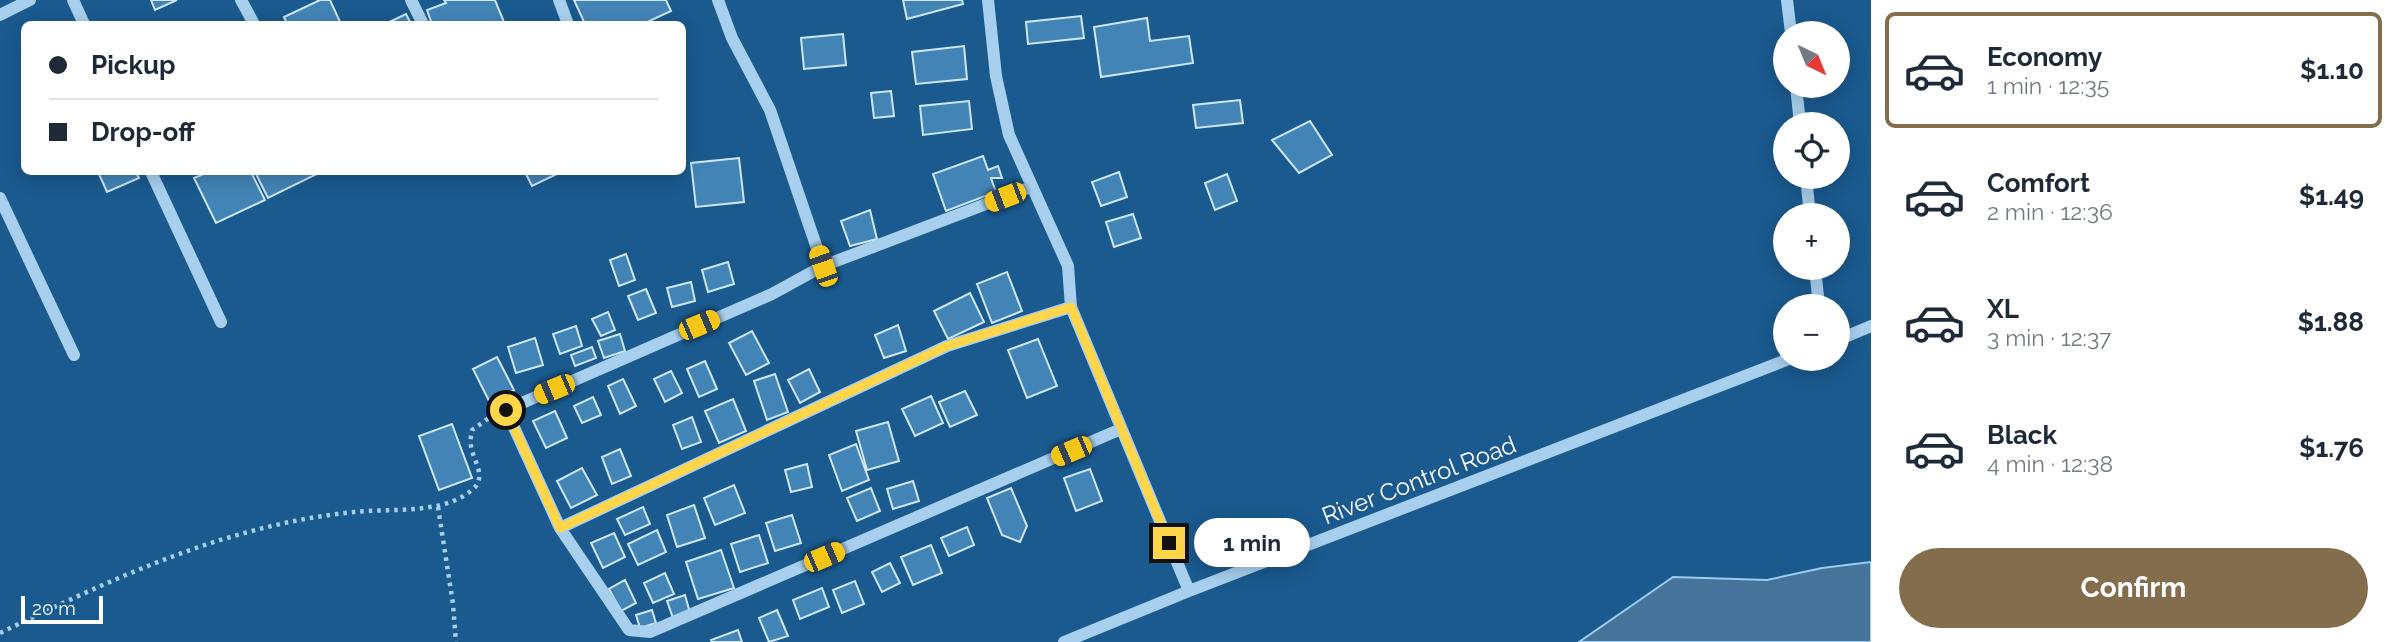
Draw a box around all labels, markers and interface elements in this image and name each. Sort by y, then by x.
north arrow [1773,21,1850,98]
map controls [1773,21,1850,371]
icon: car [1903,39,1966,102]
text: Economy [1987,42,2102,72]
text: Pickup [91,50,176,80]
text: $1.10 [2300,55,2364,85]
text: 1 min · 12:35 [1987,72,2109,99]
button: locate [1773,112,1850,189]
text: Drop-off [91,117,195,147]
icon: car [1903,165,1966,228]
text: Comfort [1987,168,2090,198]
car [982,180,1029,214]
text: $1.49 [2299,181,2364,211]
text: 2 min · 12:36 [1987,198,2113,225]
button: + [1773,203,1850,280]
car [807,243,840,289]
icon: car [1903,291,1966,354]
button: − [1773,294,1850,371]
text: XL [1987,294,2019,324]
car [676,307,723,343]
text: $1.88 [2297,307,2364,337]
text: 3 min · 12:37 [1987,324,2111,351]
car [531,371,578,407]
route start [490,394,522,426]
icon: car [1903,417,1966,480]
text: Black [1987,420,2057,450]
street label: River Control Road [1318,430,1520,530]
car [1048,433,1095,469]
text: $1.76 [2299,433,2364,463]
text: 4 min · 12:38 [1987,450,2113,477]
callout: 1 min [1194,518,1309,568]
route end [1153,527,1185,559]
text: 1 min [1223,529,1281,556]
car [801,539,848,575]
button: Confirm [1899,548,2368,628]
scale bar [21,593,103,625]
text: 20 m [32,597,76,619]

